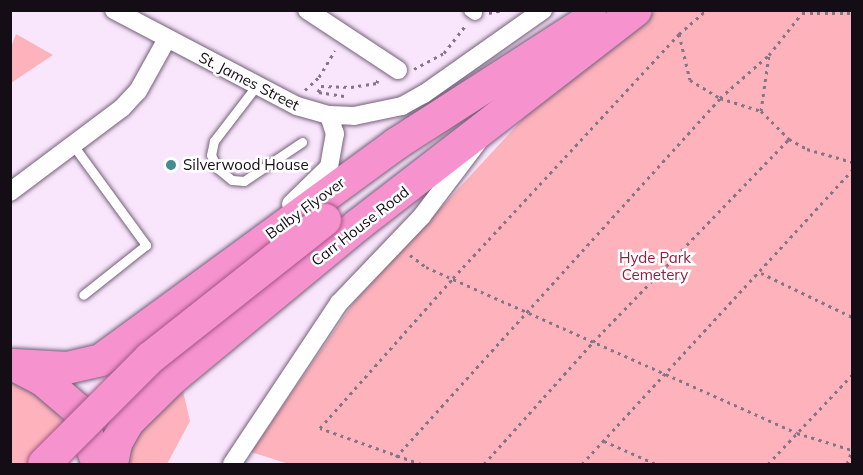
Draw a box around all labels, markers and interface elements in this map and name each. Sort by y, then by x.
street label: St. James Street [196,48,302,114]
place label: Silverwood House [183,156,309,174]
marker: Silverwood House [164,158,178,172]
street label: Balby Flyover [262,173,348,243]
street label: Carr House Road [308,182,412,270]
park label: Hyde Park Cemetery [619,248,691,283]

